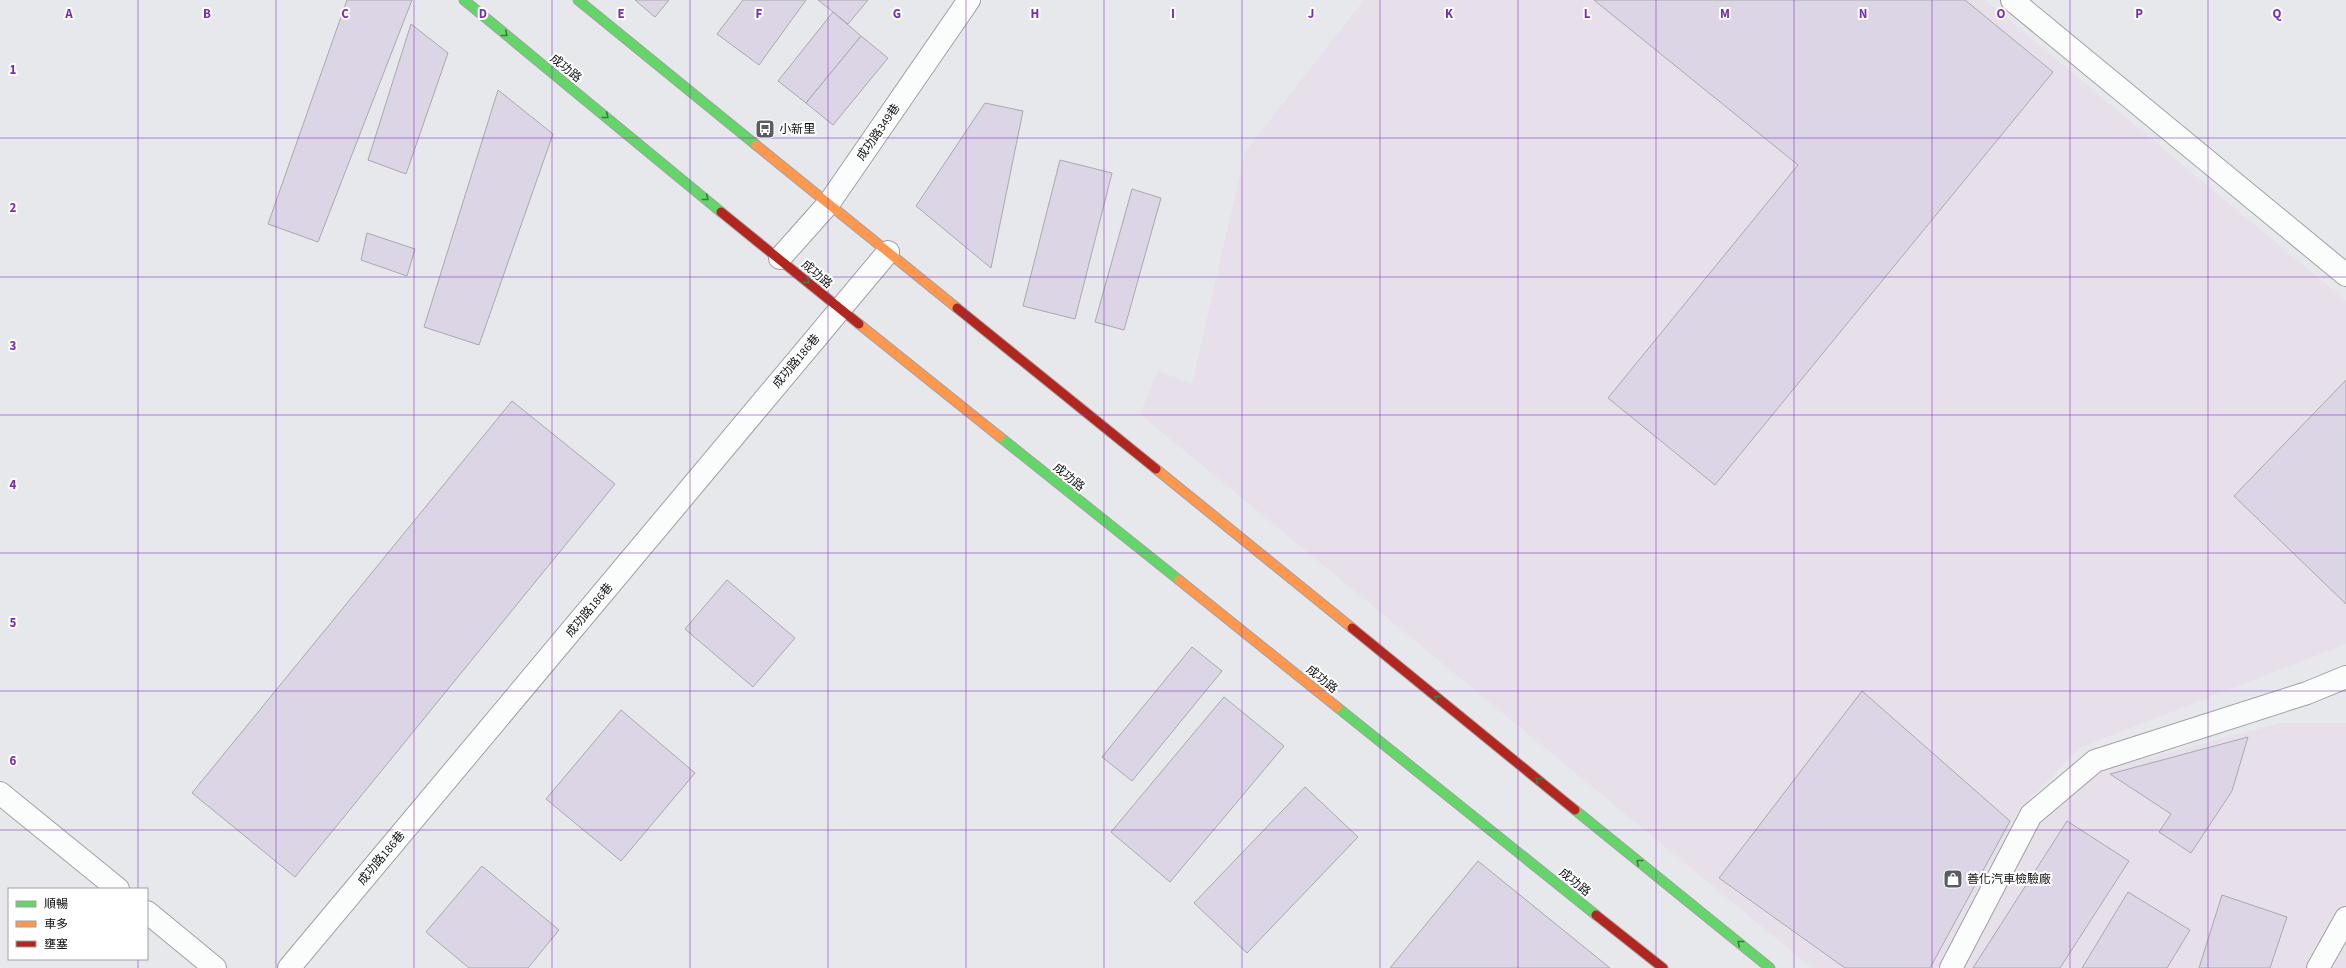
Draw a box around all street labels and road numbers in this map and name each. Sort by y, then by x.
street label: 成功路 [546,50,585,86]
street label: 成功路349巷 [853,100,904,164]
street label: 成功路 [797,256,836,292]
street label: 成功路186巷 [769,331,824,392]
street label: 成功路 [1049,459,1088,495]
street label: 成功路186巷 [562,580,617,641]
street label: 成功路 [1302,661,1341,697]
street label: 成功路186巷 [354,828,409,889]
street label: 成功路 [1555,864,1594,900]

